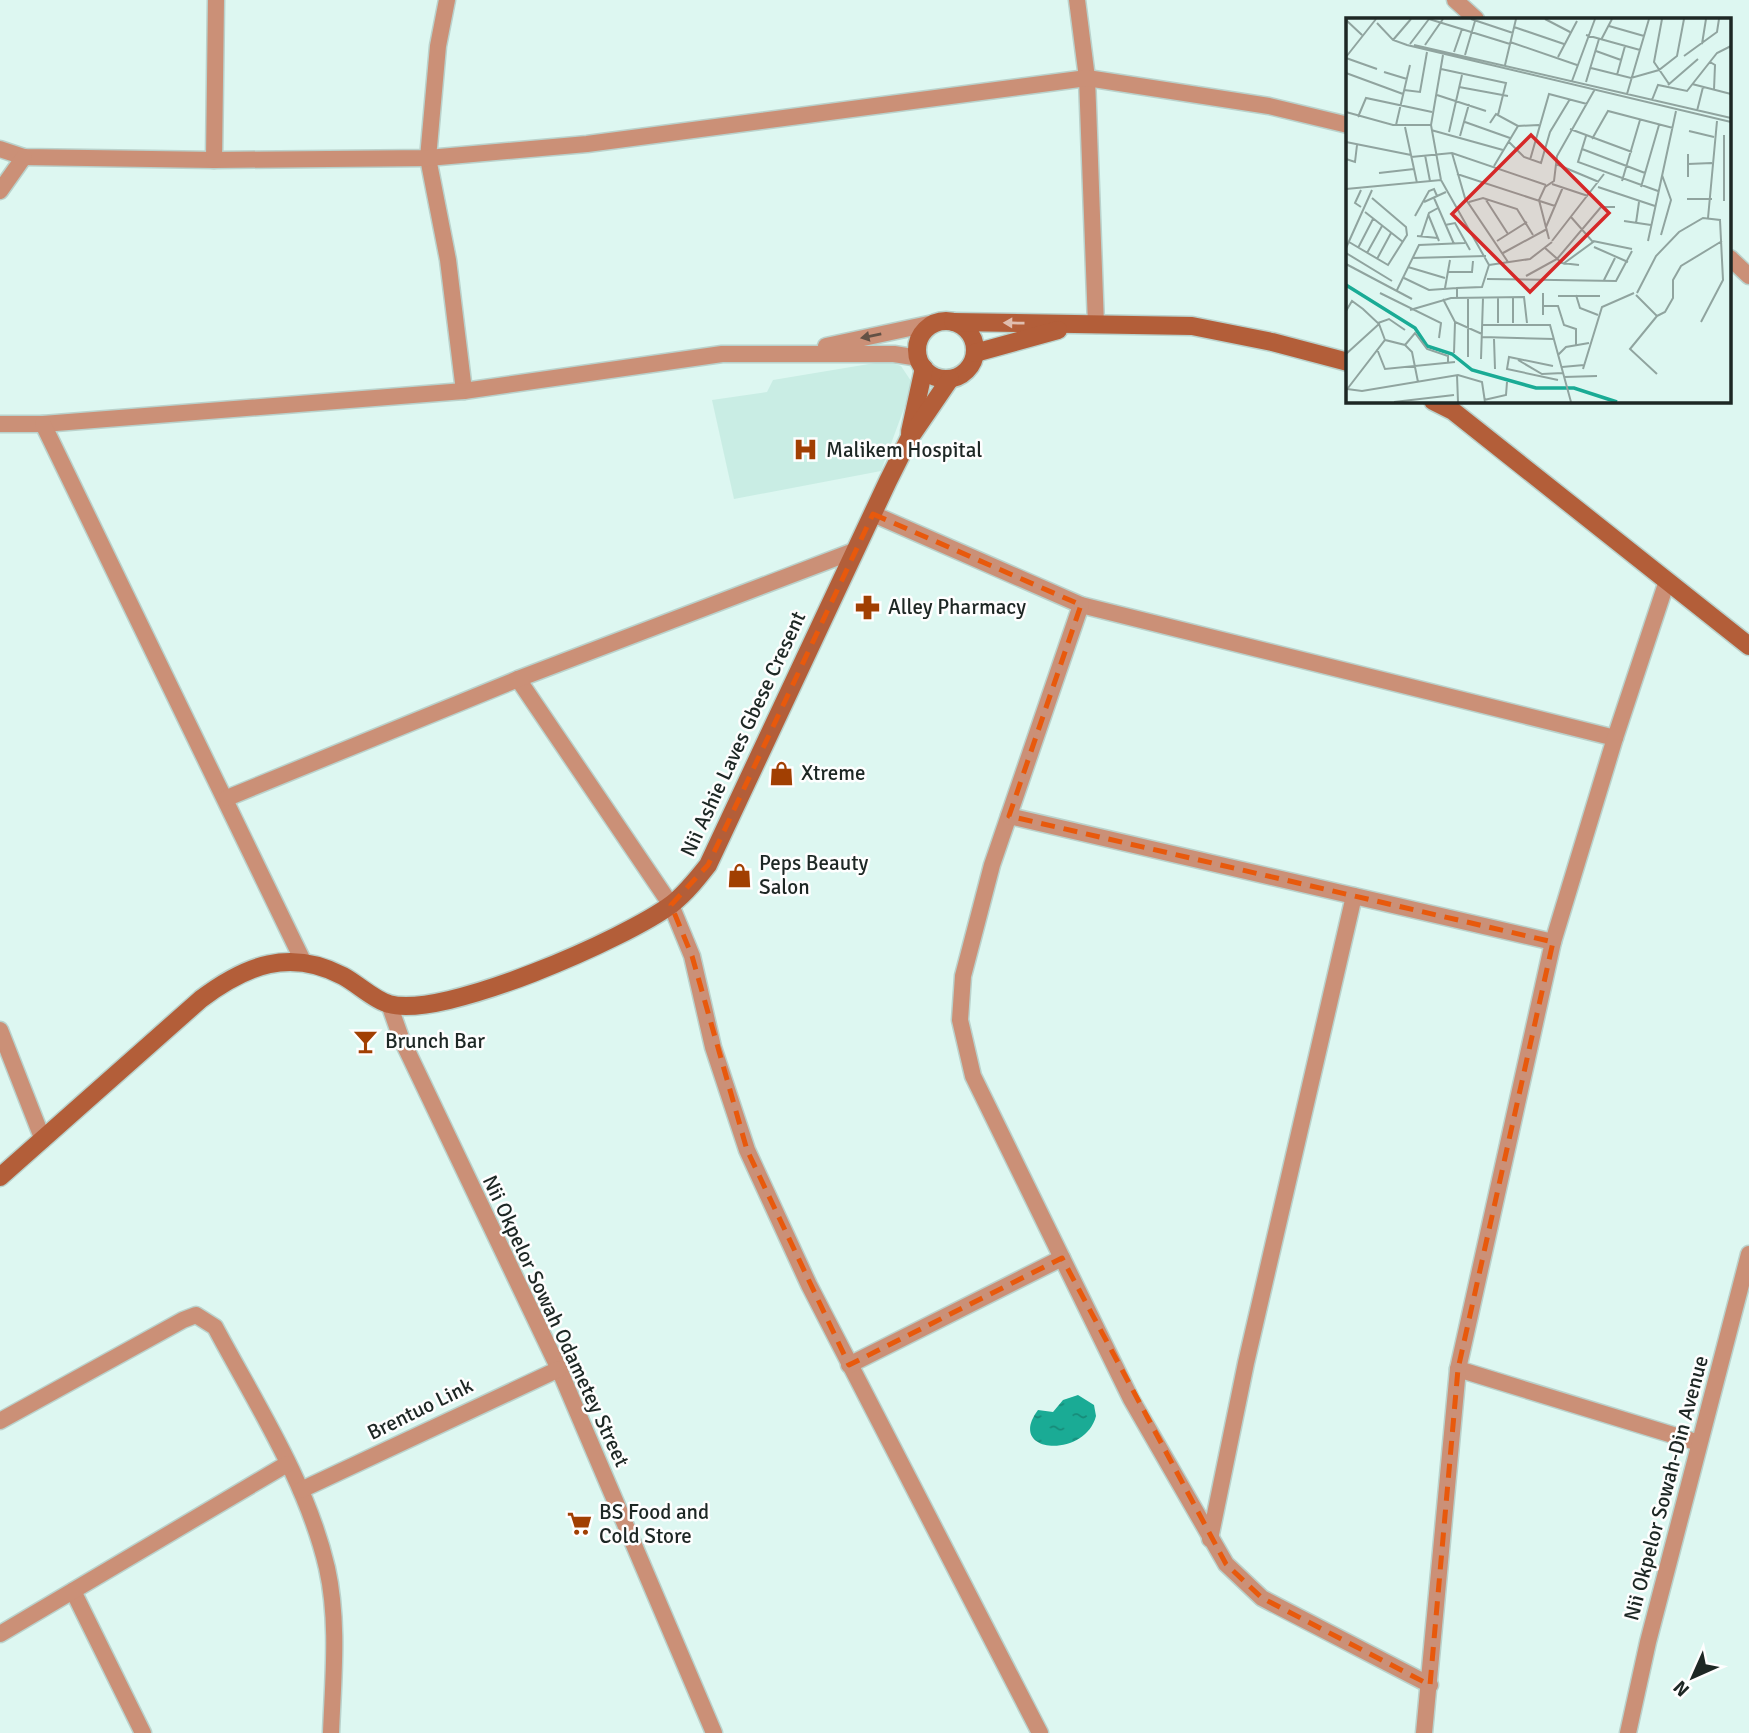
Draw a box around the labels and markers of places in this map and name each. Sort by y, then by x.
hospital icon: Malikem Hospital [792,436,820,464]
place label: Malikem Hospital [826,437,983,463]
pharmacy icon: Alley Pharmacy [854,593,882,621]
place label: Alley Pharmacy [888,594,1026,620]
shop icon: Xtreme [767,759,795,787]
place label: Xtreme [801,760,865,786]
place label: Peps Beauty Salon [759,850,869,900]
shop icon: Peps Beauty Salon [725,861,753,889]
bar icon: Brunch Bar [351,1027,379,1055]
place label: Brunch Bar [385,1028,485,1054]
place label: BS Food and Cold Store [599,1499,709,1549]
supermarket icon: BS Food and Cold Store [565,1510,593,1538]

